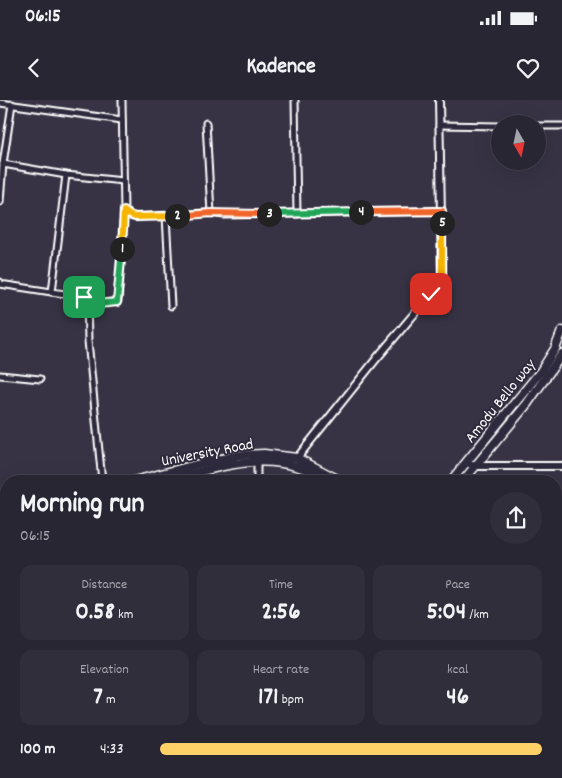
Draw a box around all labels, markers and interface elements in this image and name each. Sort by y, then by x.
text: 06:15 [25,4,61,31]
text: Kadence [246,52,316,83]
icon: back [20,54,48,82]
icon: heart [514,54,542,82]
north arrow [491,115,546,170]
map controls [491,115,546,170]
pin: 4 [348,200,374,224]
pin: 3 [256,202,282,226]
text: 4 [359,202,364,222]
pin: 2 [164,204,190,228]
text: 3 [266,204,273,224]
text: 2 [174,206,181,226]
pin: 5 [430,210,454,236]
text: 5 [439,213,446,233]
pin: 1 [110,236,134,262]
text: 1 [121,239,124,259]
pin [410,273,452,315]
pin [63,276,105,318]
icon: check [417,280,445,308]
icon: arrive [70,283,98,311]
street label: Amodu Bello way [460,354,542,449]
street label: University Road [159,433,255,474]
text: Morning run [20,486,144,526]
button: share [490,492,542,544]
text: 06:15 [20,525,50,548]
text: Distance [81,575,127,595]
text: Time [269,575,293,595]
text: Pace [445,575,470,595]
text: 0.58 [75,595,115,631]
text: 2:56 [262,595,300,631]
text: 5:04 [427,595,466,631]
text: km [115,605,133,625]
text: /km [466,605,489,625]
text: Elevation [80,660,129,680]
text: Heart rate [253,660,309,680]
text: kcal [447,660,468,680]
text: 7 [93,680,103,716]
text: 171 [258,680,279,716]
text: 46 [446,680,469,716]
text: m [103,690,116,710]
text: bpm [279,690,304,710]
text: 100 m [20,738,56,761]
text: 4:33 [100,738,124,761]

